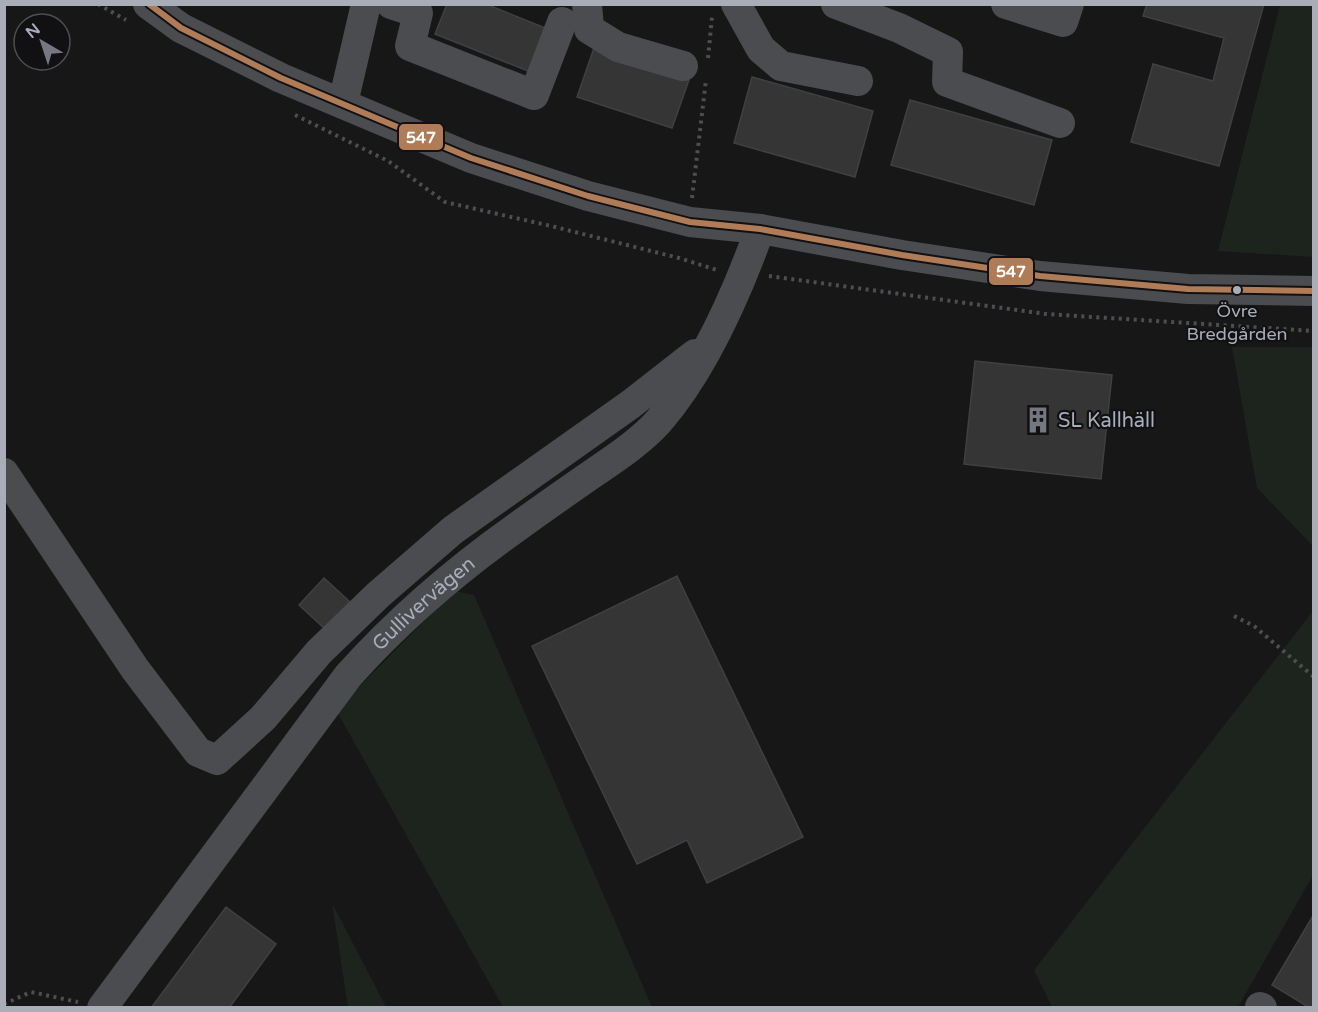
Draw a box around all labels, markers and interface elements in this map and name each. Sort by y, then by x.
north arrow [12,12,72,72]
text: N [22,19,44,43]
line badge: 547 [398,123,444,151]
text: 547 [406,128,436,148]
line badge: 547 [988,257,1034,286]
text: 547 [996,262,1026,282]
marker: Övre Bredgården [1231,284,1243,296]
place label: Övre Bredgården [1186,300,1288,345]
building icon: SL Kallhäll [1023,405,1053,435]
place label: SL Kallhäll [1058,409,1155,433]
street label: Gullivervägen [368,552,480,656]

